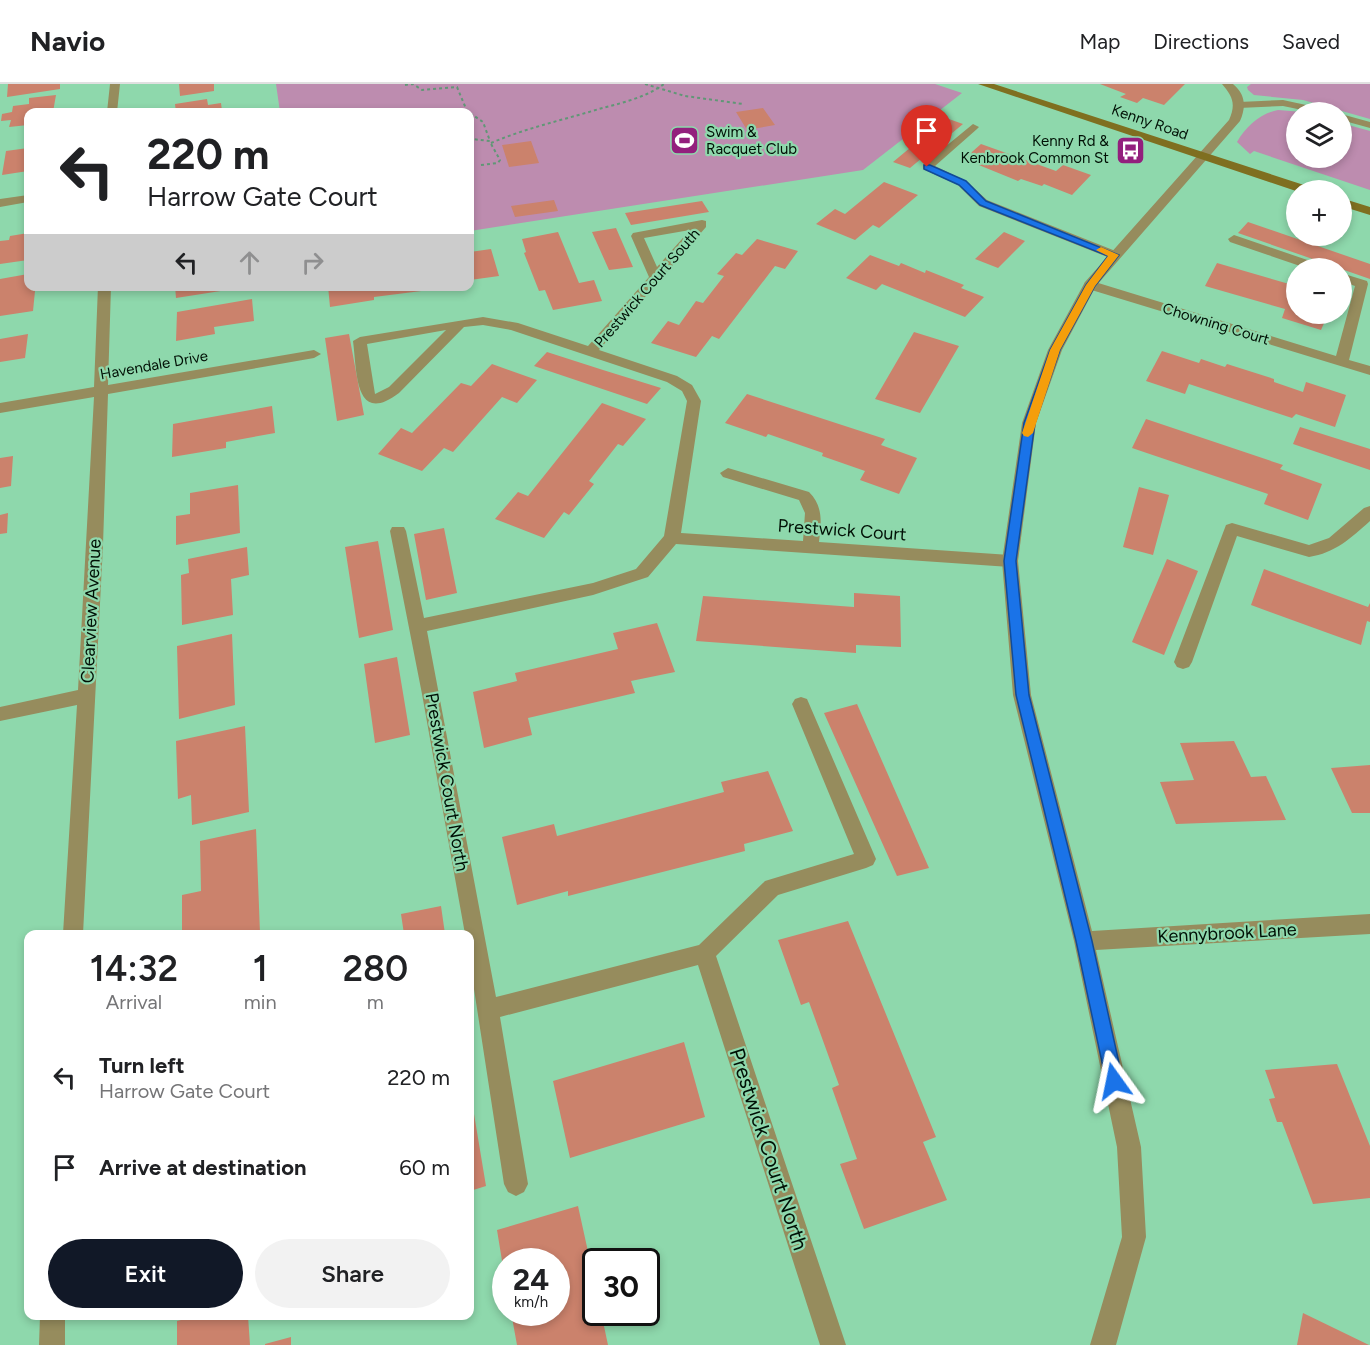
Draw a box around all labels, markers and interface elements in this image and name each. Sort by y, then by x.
text: Navio [30,24,105,58]
text: Map [1079,29,1120,54]
text: Directions [1153,29,1249,54]
text: Saved [1282,29,1340,54]
street label: Kenny Road [1109,100,1191,144]
map controls [1286,102,1352,324]
button: layers [1286,102,1352,168]
pin [901,105,952,167]
icon: arrive [910,114,943,147]
place label: Swim & Racquet Club [706,123,797,158]
sports icon: Swim & Racquet Club [669,125,701,157]
text: 220 m [147,129,269,180]
icon: left [48,132,126,210]
place label: Kenny Rd & Kenbrook Common St [960,132,1109,167]
bus stop icon: Kenny Rd & Kenbrook Common St [1114,134,1146,166]
text: Harrow Gate Court [147,180,378,213]
button: + [1286,180,1352,246]
street label: Prestwick Court South [591,225,703,351]
icon: left [170,246,203,279]
icon: ahead [233,246,266,279]
icon: right [296,246,329,279]
button: − [1286,258,1352,324]
street label: Chowning Court [1160,299,1272,349]
street label: Havendale Drive [99,347,209,383]
street label: Prestwick Court [777,515,907,545]
street label: Clearview Avenue [76,538,106,684]
street label: Prestwick Court North [420,691,474,873]
street label: Kennybrook Lane [1157,918,1297,948]
text: 14:32 [90,947,178,990]
text: 1 [253,947,268,990]
text: 280 [342,947,408,990]
text: Arrival [106,990,162,1014]
text: min [244,990,277,1014]
text: m [367,990,384,1014]
street label: Prestwick Court North [725,1045,813,1253]
position arrow [1082,1049,1146,1113]
text: Turn left [99,1052,185,1079]
icon: left [48,1061,81,1094]
text: 220 m [387,1064,450,1091]
text: Harrow Gate Court [99,1079,270,1103]
icon: arrive [48,1151,81,1184]
text: Arrive at destination [99,1154,307,1181]
text: 60 m [399,1154,450,1181]
button: Exit [48,1239,243,1308]
button: Share [255,1239,450,1308]
speed limit sign: 30 [582,1248,660,1326]
text: 24 [513,1261,549,1298]
text: km/h [514,1293,548,1311]

